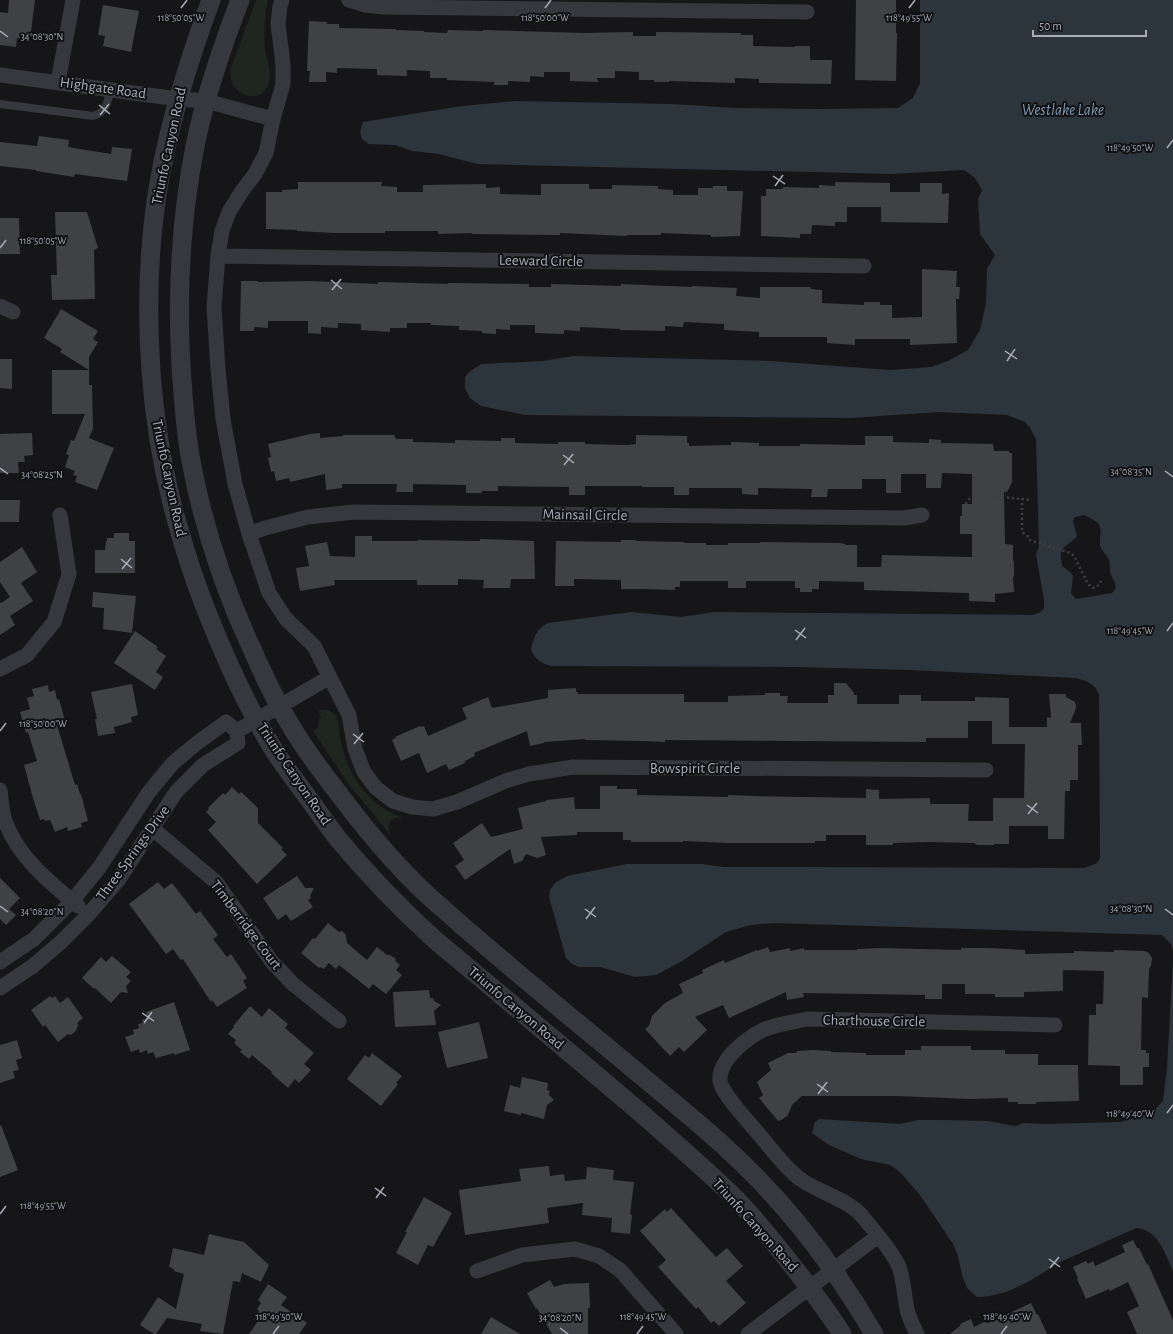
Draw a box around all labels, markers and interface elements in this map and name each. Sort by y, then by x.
scale bar [1033,12,1146,38]
text: 118°50'05"W [158,13,205,23]
text: 118°50'00"W [521,13,569,23]
text: 118°49'55"W [886,13,932,23]
text: 50 m [1039,20,1062,32]
text: 34°08'30"N [21,32,63,42]
street label: Highgate Road [59,75,147,102]
street label: Triunfo Canyon Road [149,86,189,206]
water label: Westlake Lake [1022,102,1104,118]
text: 118°49'50"W [1106,143,1154,153]
text: 118°50'05"W [20,236,67,246]
street label: Leeward Circle [499,253,583,269]
street label: Triunfo Canyon Road [149,418,189,538]
text: 34°08'35"N [1110,467,1152,477]
text: 34°08'25"N [21,470,63,480]
street label: Mainsail Circle [542,507,628,523]
text: 118°49'45"W [1107,626,1153,636]
text: 118°50'00"W [19,719,67,729]
street label: Triunfo Canyon Road [254,720,334,828]
street label: Bowspirit Circle [650,761,740,776]
street label: Three Springs Drive [94,803,172,903]
street label: Timberridge Court [208,878,284,973]
text: 34°08'30"N [1110,904,1152,914]
text: 34°08'20"N [21,907,64,917]
street label: Triunfo Canyon Road [465,964,567,1052]
street label: Charthouse Circle [823,1013,925,1029]
text: 118°49'40"W [1106,1109,1154,1119]
street label: Triunfo Canyon Road [709,1176,801,1275]
text: 118°49'55"W [20,1201,66,1211]
text: 118°49'50"W [255,1312,303,1322]
text: 118°49'45"W [620,1312,666,1322]
text: 118°49'40"W [983,1312,1031,1322]
text: 34°08'20"N [539,1313,582,1323]

